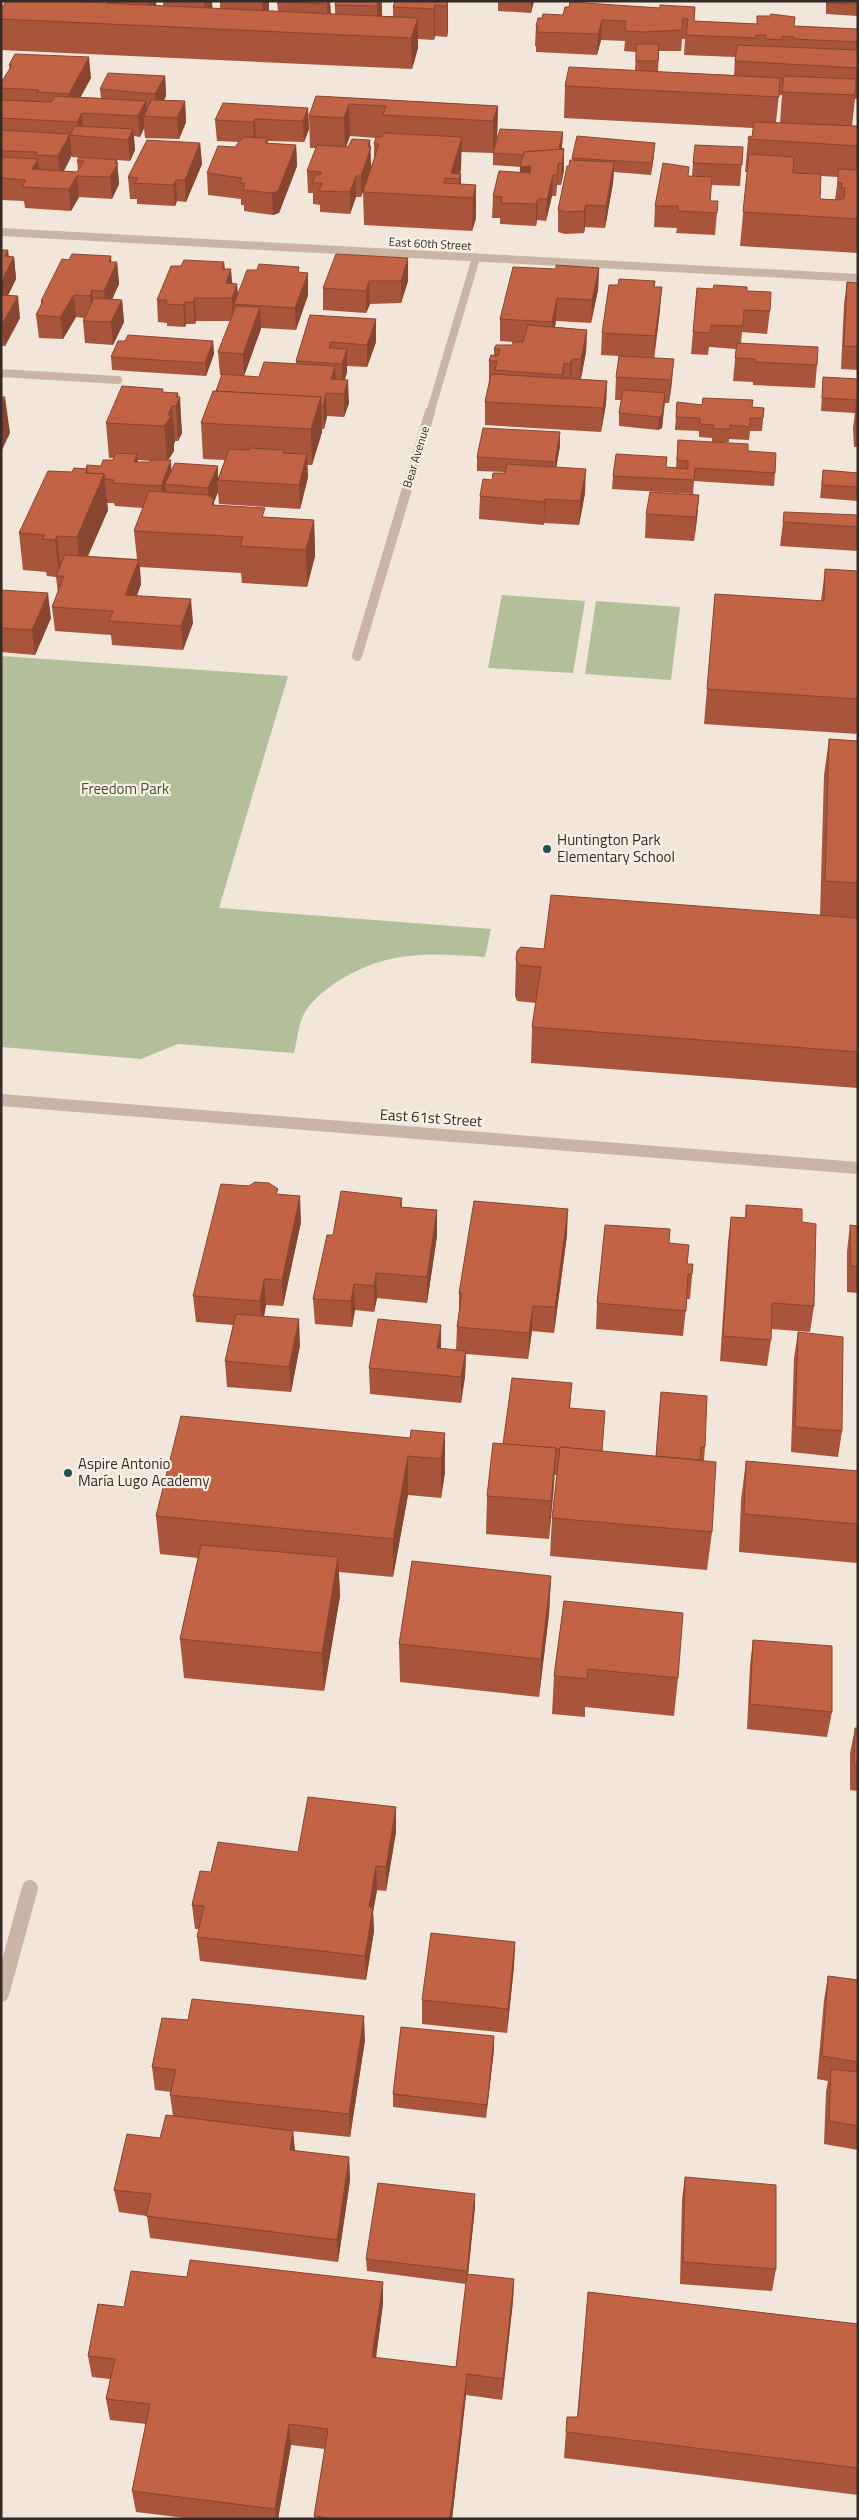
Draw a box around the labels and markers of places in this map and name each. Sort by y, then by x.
place label: Huntington Park Elementary School [557,828,675,868]
marker: Huntington Park Elementary School [541,843,553,855]
place label: Aspire Antonio María Lugo Academy [78,1452,210,1492]
marker: Aspire Antonio María Lugo Academy [62,1467,74,1479]

